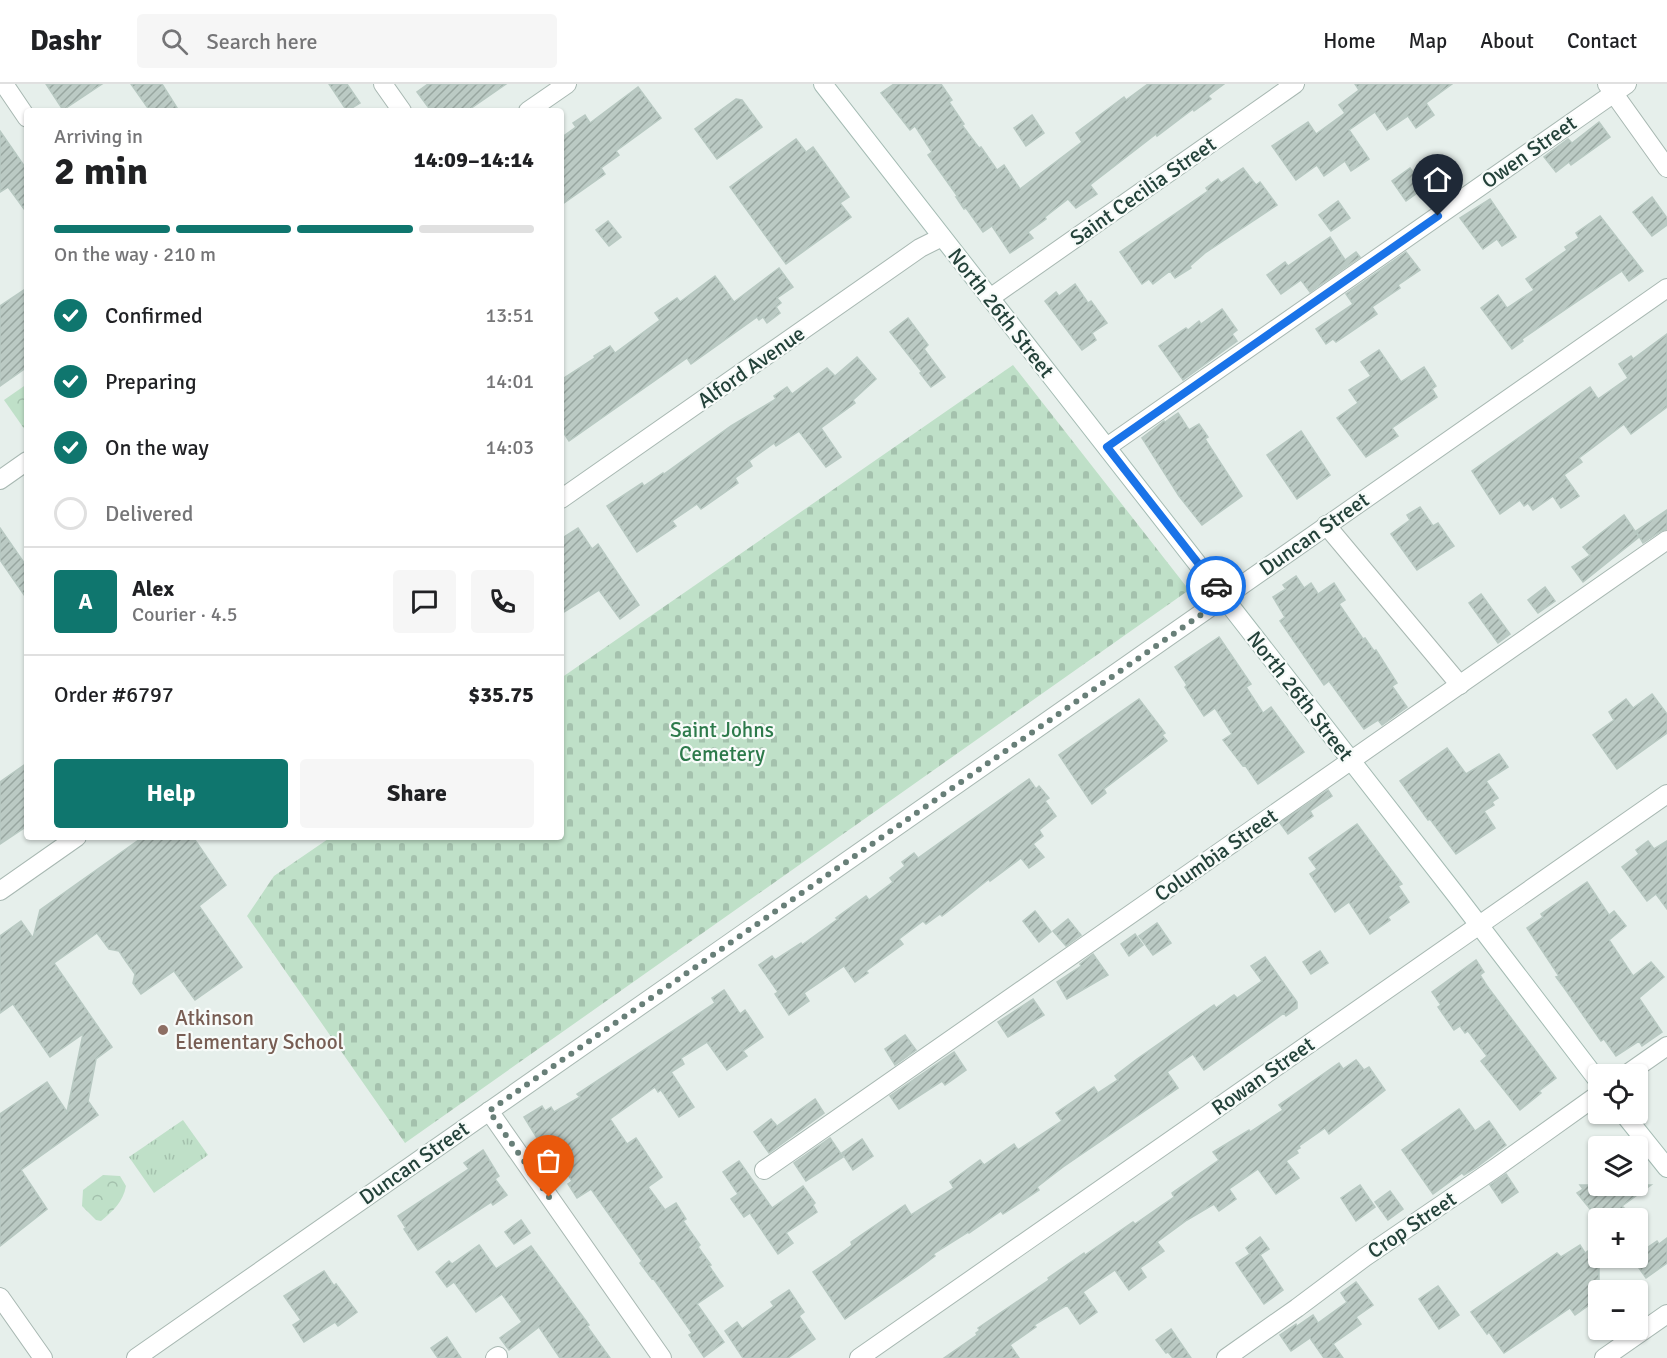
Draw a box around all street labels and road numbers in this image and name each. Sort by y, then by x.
street label: Owen Street [1476,110,1582,194]
street label: Saint Cecilia Street [1065,131,1221,251]
street label: North 26th Street [942,243,1060,383]
street label: Alford Avenue [692,320,810,414]
street label: Duncan Street [1254,487,1374,581]
street label: North 26th Street [1241,626,1359,766]
street label: Columbia Street [1149,803,1283,907]
street label: Rowan Street [1207,1031,1319,1121]
street label: Duncan Street [354,1116,474,1210]
street label: Crop Street [1363,1186,1461,1264]

